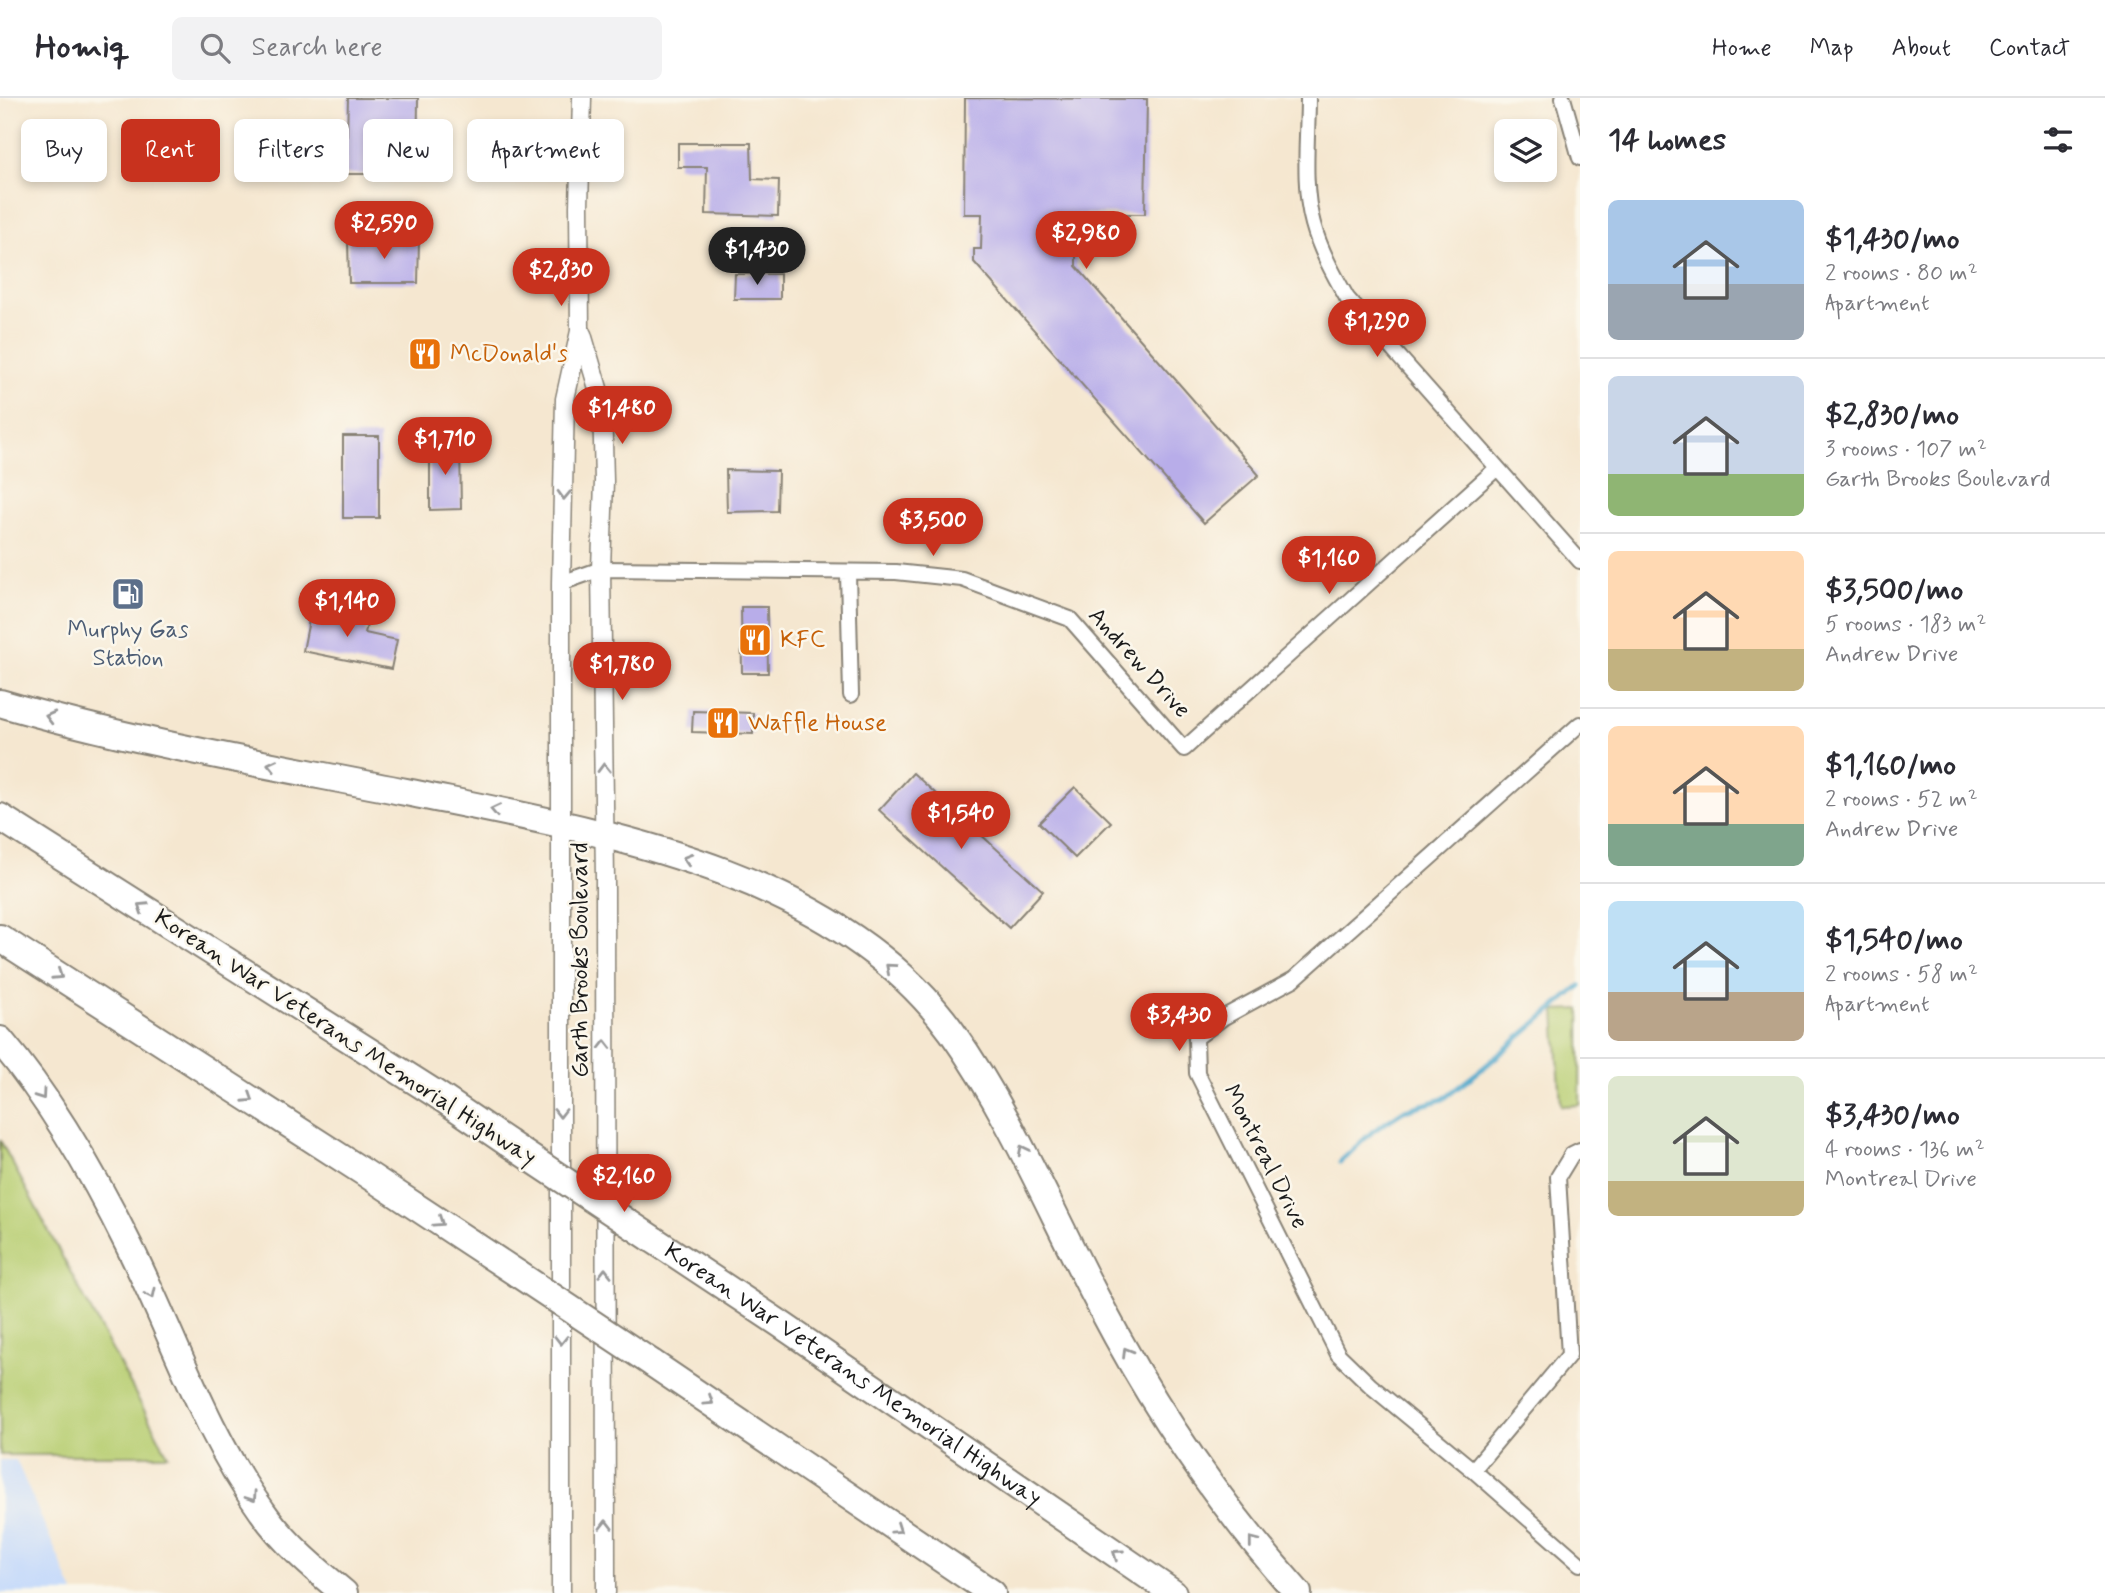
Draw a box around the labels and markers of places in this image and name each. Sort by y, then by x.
pin: $2,590 [327,202,441,261]
pin: $2,980 [1029,212,1143,271]
pin: $1,430 [700,228,814,287]
pin: $2,830 [504,248,618,308]
pin: $1,290 [1320,300,1434,359]
restaurant icon: McDonald's [406,335,444,373]
place label: McDonald's [450,339,568,370]
pin: $1,480 [565,386,679,446]
pin: $1,710 [388,418,502,477]
pin: $3,500 [876,498,990,558]
pin: $1,160 [1272,536,1386,596]
fuel station icon: Murphy Gas Station [109,575,147,613]
pin: $1,140 [290,580,404,639]
place label: Murphy Gas Station [67,615,189,674]
restaurant icon: KFC [736,621,774,659]
place label: KFC [780,625,825,656]
pin: $1,780 [565,642,679,702]
restaurant icon: Waffle House [704,704,742,742]
place label: Waffle House [748,708,887,739]
pin: $1,540 [904,792,1018,851]
pin: $3,430 [1122,993,1236,1053]
pin: $2,160 [567,1154,681,1214]

